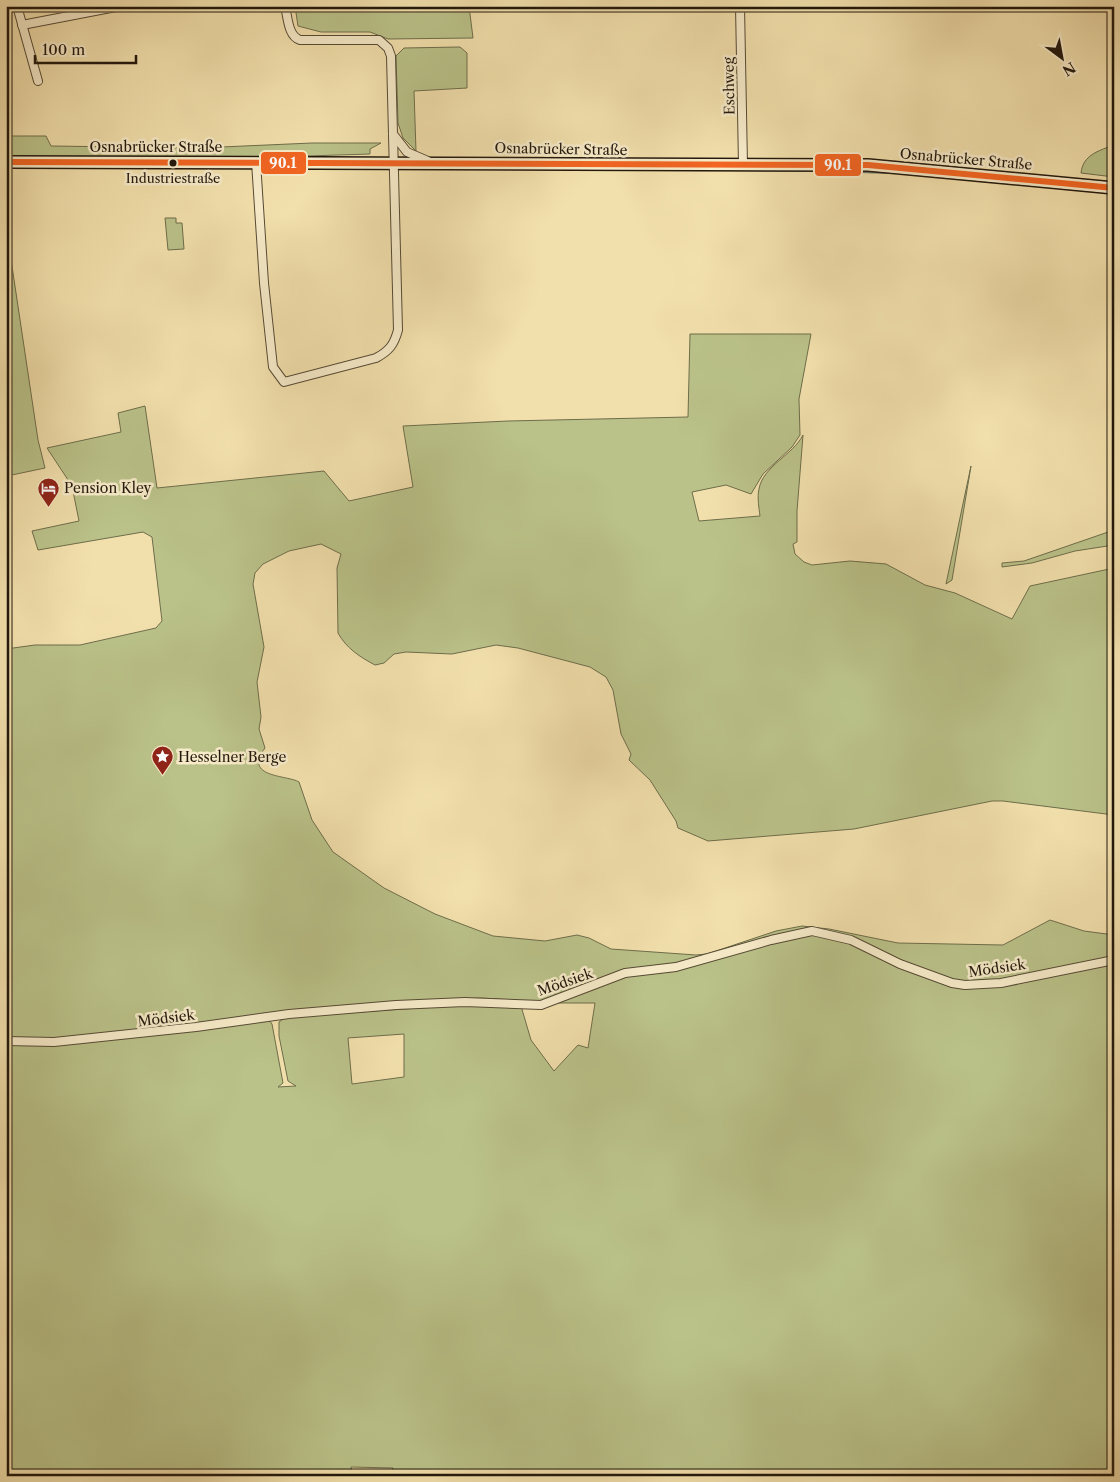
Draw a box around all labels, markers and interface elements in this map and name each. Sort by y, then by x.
scale bar [35,32,136,64]
north arrow [1038,32,1088,82]
text: 100 m [42,40,85,59]
street label: Eschweg [719,56,739,115]
text: N [1059,58,1079,80]
street label: Osnabrücker Straße [90,138,223,156]
street label: Osnabrücker Straße [494,139,628,159]
street label: Osnabrücker Straße [899,144,1033,174]
line badge: 90.1 [260,151,307,175]
line badge: 90.1 [814,153,862,177]
text: 90.1 [269,154,297,172]
text: 90.1 [824,156,852,174]
marker: Industriestraße [168,158,178,168]
place label: Industriestraße [126,170,220,186]
hotel icon: Pension Kley [36,476,60,507]
place label: Pension Kley [64,479,152,497]
place icon: Hesselner Berge [150,745,174,776]
place label: Hesselner Berge [178,748,286,766]
street label: Mödsiek [967,955,1027,981]
street label: Mödsiek [535,964,596,1000]
street label: Mödsiek [137,1005,196,1030]

